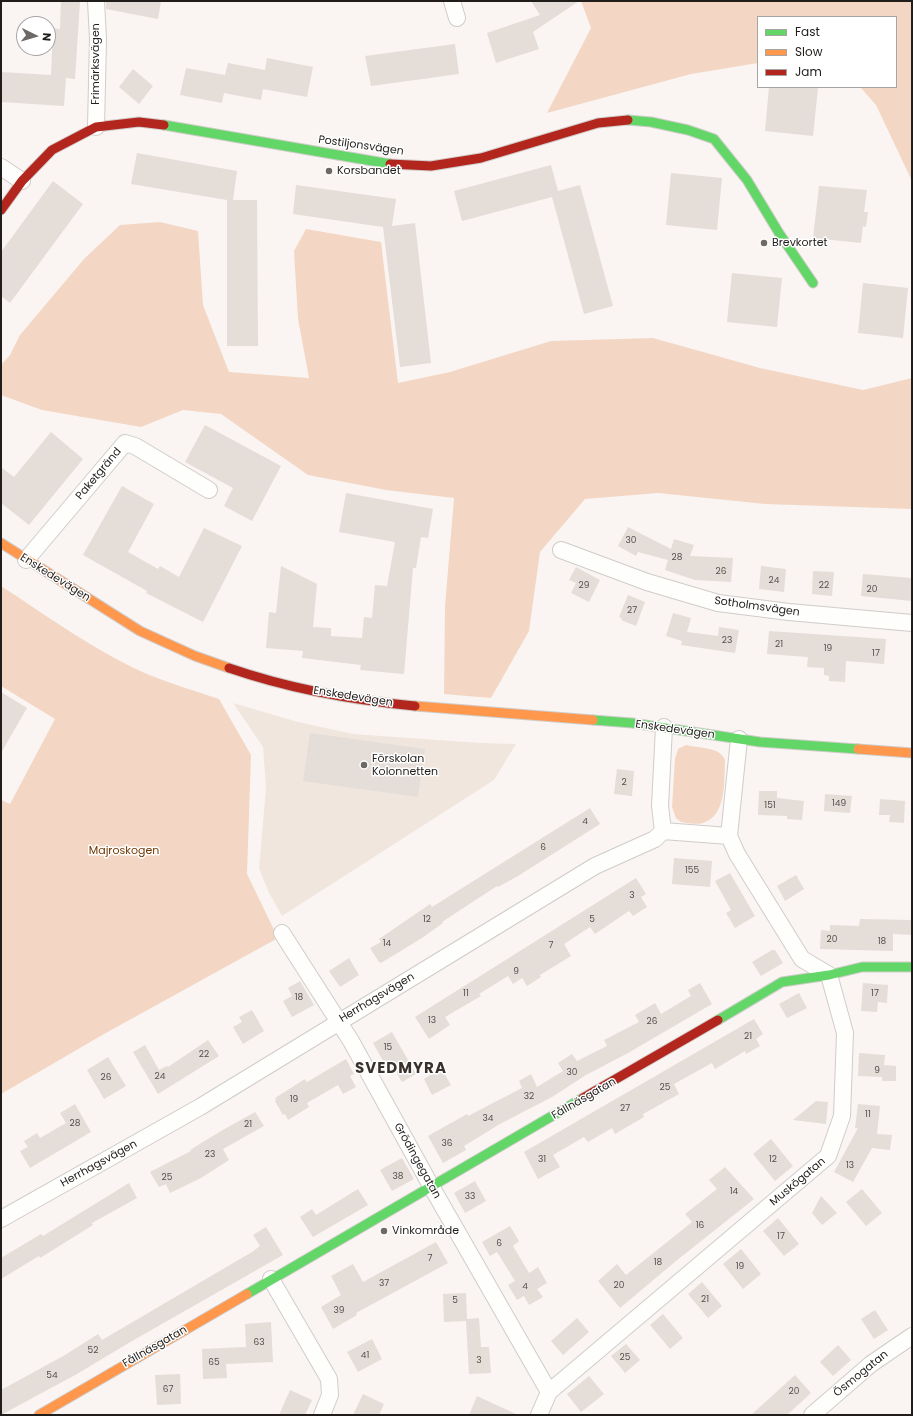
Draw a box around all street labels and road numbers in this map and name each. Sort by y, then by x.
street label: Frimärksvägen [89,23,103,105]
street label: Postiljonsvägen [317,133,405,159]
street label: Paketgränd [73,445,125,503]
street label: Enskedevägen [18,551,92,605]
street label: Sotholmsvägen [713,594,801,620]
street label: Enskedevägen [312,684,394,710]
street label: Enskedevägen [634,718,716,742]
street label: Herrhagsvägen [337,970,417,1026]
street label: Fållnäsgatan [550,1075,618,1123]
street label: Grödingegatan [391,1121,443,1201]
street label: Herrhagsvägen [59,1138,139,1190]
street label: Muskögatan [768,1155,828,1209]
street label: Fållnäsgatan [121,1323,189,1371]
street label: Ösmogatan [831,1348,891,1400]

